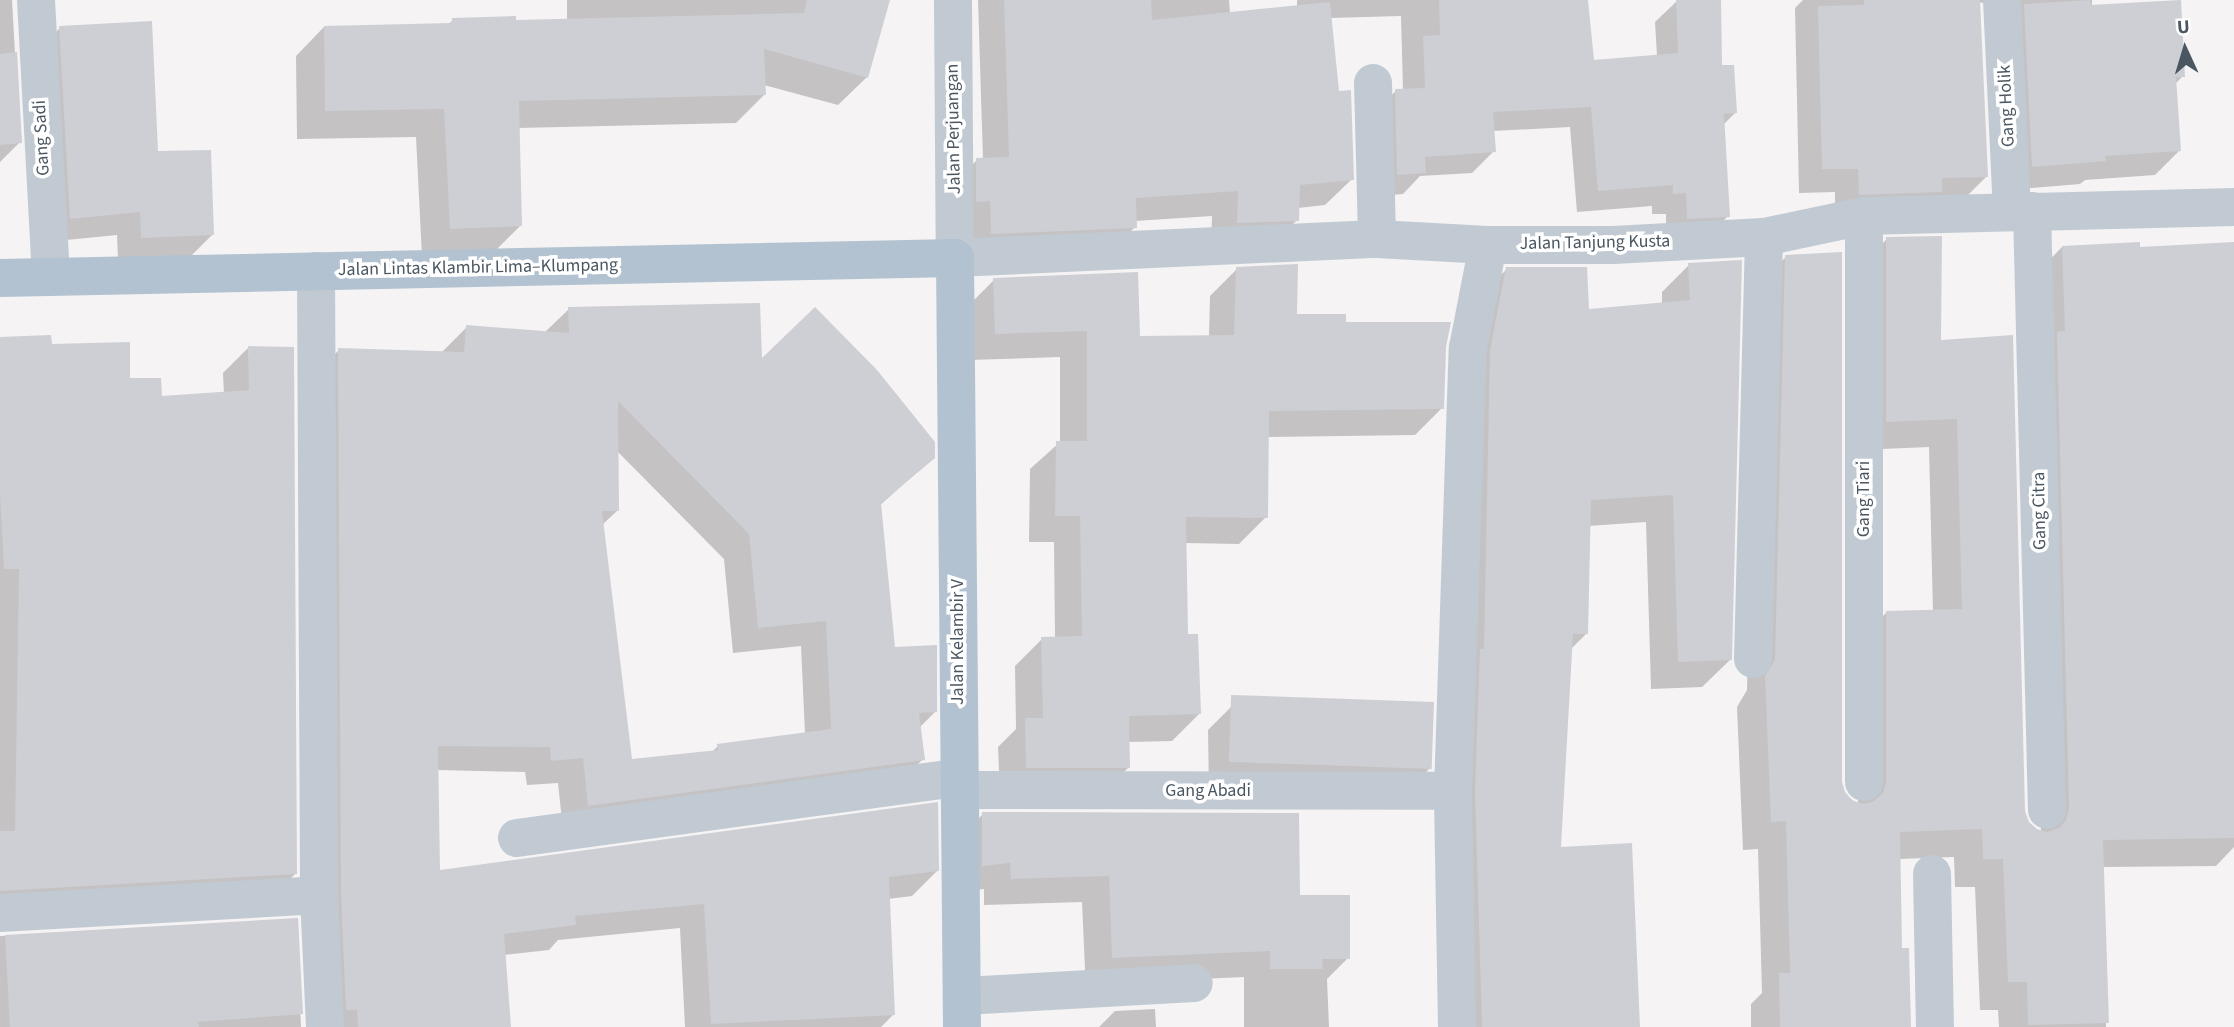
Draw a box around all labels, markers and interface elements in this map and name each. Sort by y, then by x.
north arrow [2150,14,2220,84]
text: U [2176,14,2191,41]
street label: Jalan Perjuangan [942,64,966,194]
street label: Gang Holik [1994,64,2020,148]
street label: Gang Sadi [29,100,55,176]
street label: Jalan Tanjung Kusta [1519,231,1671,255]
street label: Jalan Lintas Klambir Lima–Klumpang [338,255,618,281]
street label: Gang Tiari [1853,461,1875,537]
street label: Gang Citra [2029,472,2051,550]
street label: Jalan Kelambir V [947,579,969,705]
street label: Gang Abadi [1165,780,1251,802]

